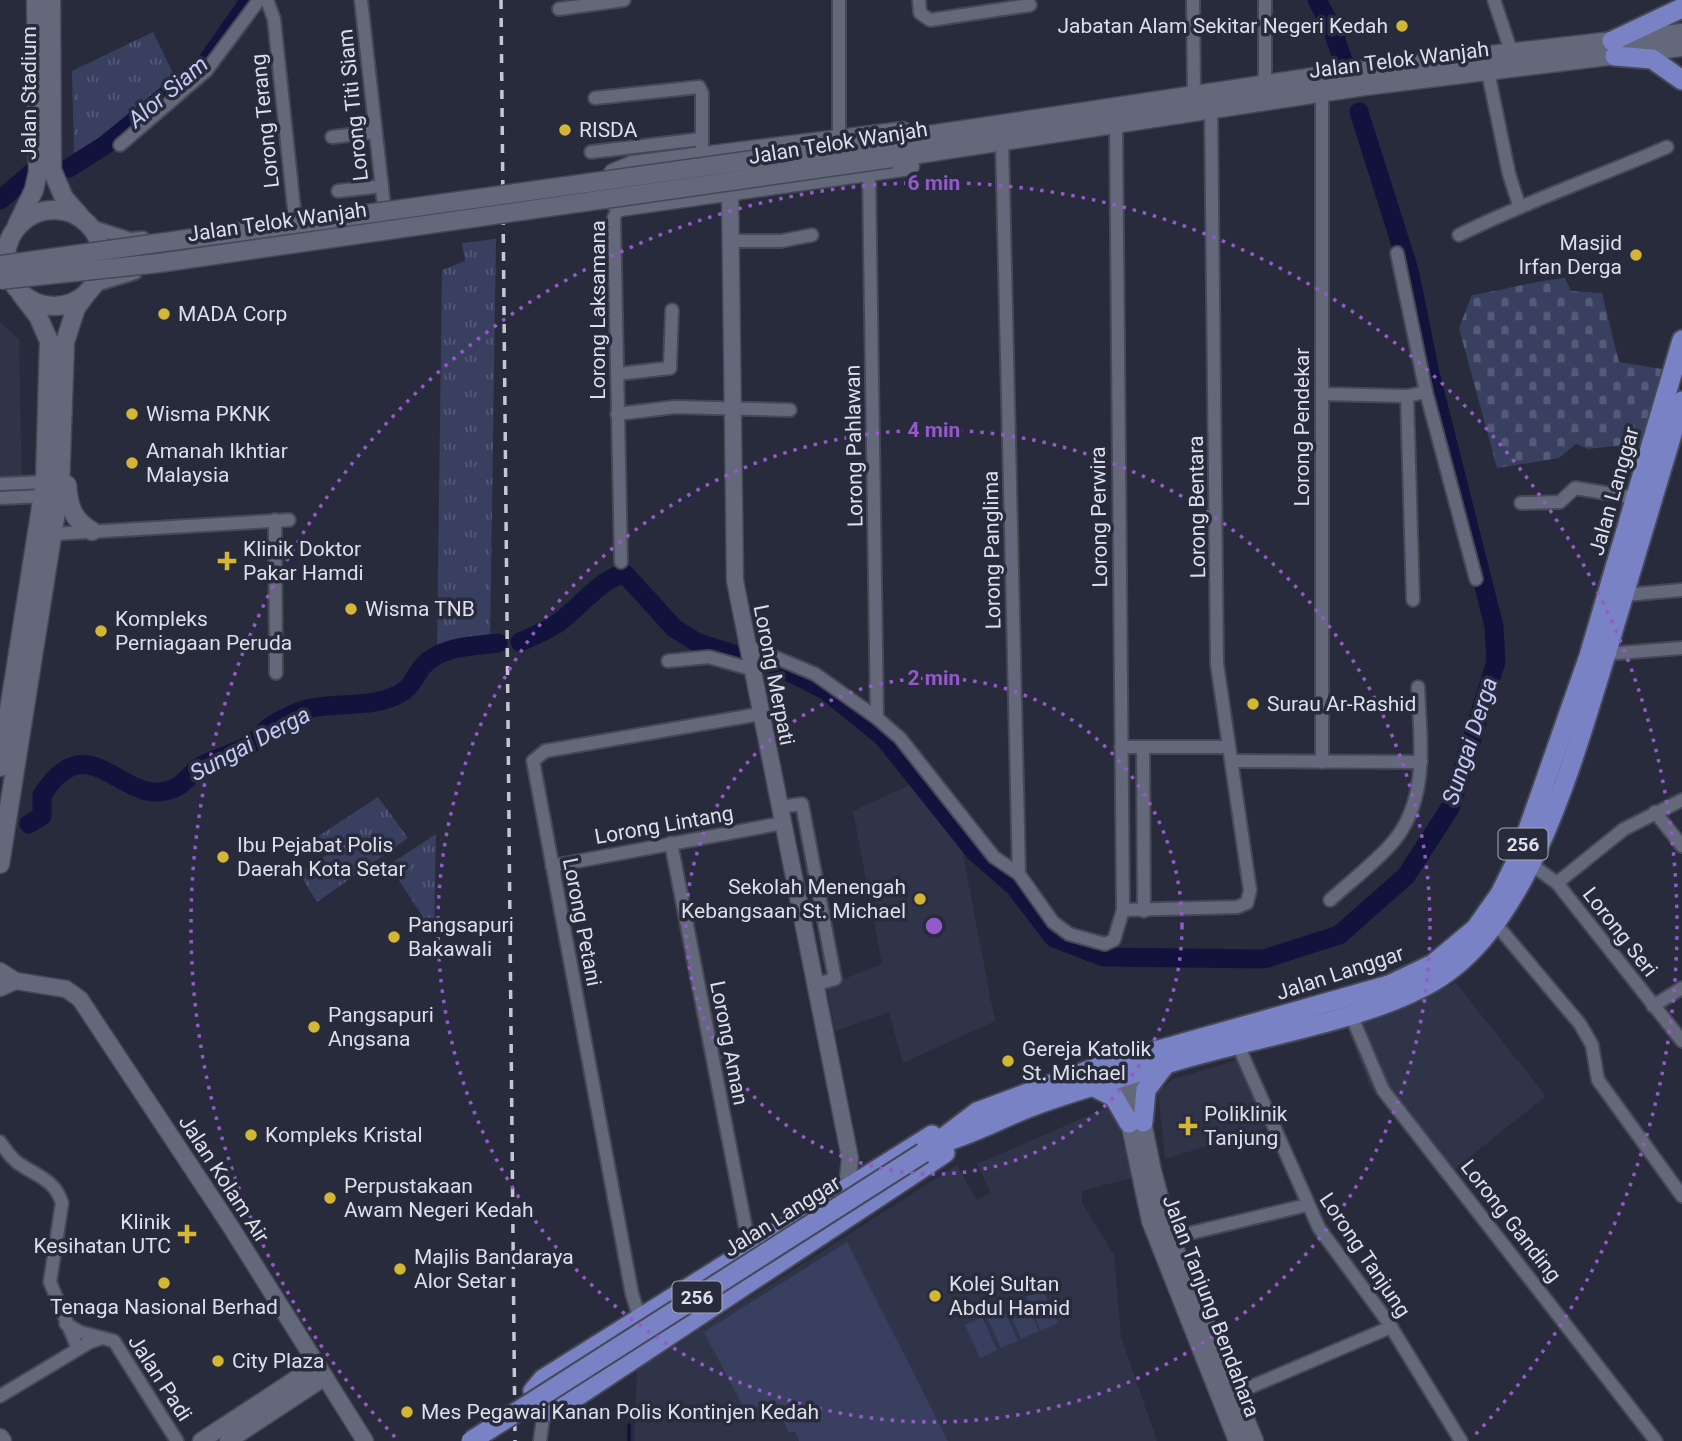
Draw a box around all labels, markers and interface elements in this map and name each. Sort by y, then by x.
place label: Jabatan Alam Sekitar Negeri Kedah [1057,14,1388,38]
marker: Jabatan Alam Sekitar Negeri Kedah [1394,18,1410,34]
street label: Jalan Stadium [17,26,41,160]
street label: Lorong Titi Siam [333,28,373,182]
street label: Jalan Telok Wanjah [1308,37,1490,83]
water label: Alor Siam [122,51,214,134]
street label: Lorong Terang [246,53,284,189]
street label: Jalan Telok Wanjah [747,117,929,169]
place label: RISDA [579,118,638,142]
marker: RISDA [557,122,573,138]
text: 6 min [908,171,960,195]
street label: Jalan Telok Wanjah [186,198,368,246]
street label: Lorong Laksamana [586,220,610,400]
place label: Masjid Irfan Derga [1518,231,1622,279]
marker: Masjid Irfan Derga [1628,247,1644,263]
place label: MADA Corp [178,302,287,326]
marker: MADA Corp [156,306,172,322]
street label: Lorong Pendekar [1290,348,1314,506]
street label: Lorong Pahlawan [841,365,867,527]
place label: Wisma PKNK [146,402,271,426]
marker: Wisma PKNK [124,406,140,422]
text: 4 min [908,418,960,442]
street label: Jalan Langgar [1584,424,1644,558]
street label: Lorong Bentara [1184,435,1210,579]
place label: Amanah Ikhtiar Malaysia [146,439,288,487]
street label: Lorong Perwira [1086,446,1112,588]
marker: Amanah Ikhtiar Malaysia [124,455,140,471]
street label: Lorong Panglima [979,470,1005,630]
place label: Klinik Doktor Pakar Hamdi [243,537,364,585]
marker: Klinik Doktor Pakar Hamdi [217,551,237,571]
place label: Wisma TNB [365,597,475,621]
marker: Wisma TNB [343,601,359,617]
street label: Lorong Merpati [749,603,799,747]
place label: Kompleks Perniagaan Peruda [115,607,292,655]
marker: Kompleks Perniagaan Peruda [93,623,109,639]
text: 2 min [908,666,960,690]
water label: Sungai Derga [1437,674,1503,808]
place label: Surau Ar-Rashid [1267,692,1416,716]
marker: Surau Ar-Rashid [1245,696,1261,712]
water label: Sungai Derga [185,701,315,787]
street label: Lorong Lintang [593,801,735,849]
road number: 256 [1498,828,1548,860]
place label: Ibu Pejabat Polis Daerah Kota Setar [237,833,406,881]
marker: Ibu Pejabat Polis Daerah Kota Setar [215,849,231,865]
street label: Lorong Petani [558,856,606,988]
place label: Sekolah Menengah Kebangsaan St. Michael [681,875,906,923]
street label: Lorong Seri [1578,883,1662,981]
marker: Sekolah Menengah Kebangsaan St. Michael [912,891,928,907]
place label: Pangsapuri Bakawali [408,913,514,961]
centre of rings [922,914,946,938]
marker: Pangsapuri Bakawali [386,929,402,945]
street label: Jalan Langgar [1273,941,1407,1005]
street label: Lorong Aman [705,979,753,1107]
place label: Pangsapuri Angsana [328,1003,434,1051]
marker: Pangsapuri Angsana [306,1019,322,1035]
place label: Gereja Katolik St. Michael [1022,1037,1152,1085]
marker: Gereja Katolik St. Michael [1000,1053,1016,1069]
place label: Poliklinik Tanjung [1204,1102,1288,1150]
street label: Jalan Kolam Air [174,1111,274,1247]
marker: Poliklinik Tanjung [1178,1116,1198,1136]
place label: Kompleks Kristal [265,1123,423,1147]
marker: Kompleks Kristal [243,1127,259,1143]
street label: Lorong Ganding [1456,1155,1566,1287]
street label: Jalan Langgar [719,1171,845,1261]
place label: Perpustakaan Awam Negeri Kedah [344,1174,534,1222]
street label: Lorong Tanjung [1315,1188,1415,1322]
marker: Perpustakaan Awam Negeri Kedah [322,1190,338,1206]
street label: Jalan Tanjung Bendahara [1158,1192,1264,1420]
place label: Klinik Kesihatan UTC [33,1210,171,1258]
marker: Klinik Kesihatan UTC [177,1224,197,1244]
place label: Majlis Bandaraya Alor Setar [414,1245,574,1293]
marker: Majlis Bandaraya Alor Setar [392,1261,408,1277]
place label: Kolej Sultan Abdul Hamid [949,1272,1070,1320]
marker: Tenaga Nasional Berhad [156,1275,172,1291]
road number: 256 [672,1282,722,1312]
marker: Kolej Sultan Abdul Hamid [927,1288,943,1304]
place label: Tenaga Nasional Berhad [50,1295,278,1319]
street label: Jalan Padi [123,1330,197,1426]
place label: City Plaza [232,1349,324,1373]
marker: City Plaza [210,1353,226,1369]
place label: Mes Pegawai Kanan Polis Kontinjen Kedah [421,1400,819,1424]
marker: Mes Pegawai Kanan Polis Kontinjen Kedah [399,1404,415,1420]

